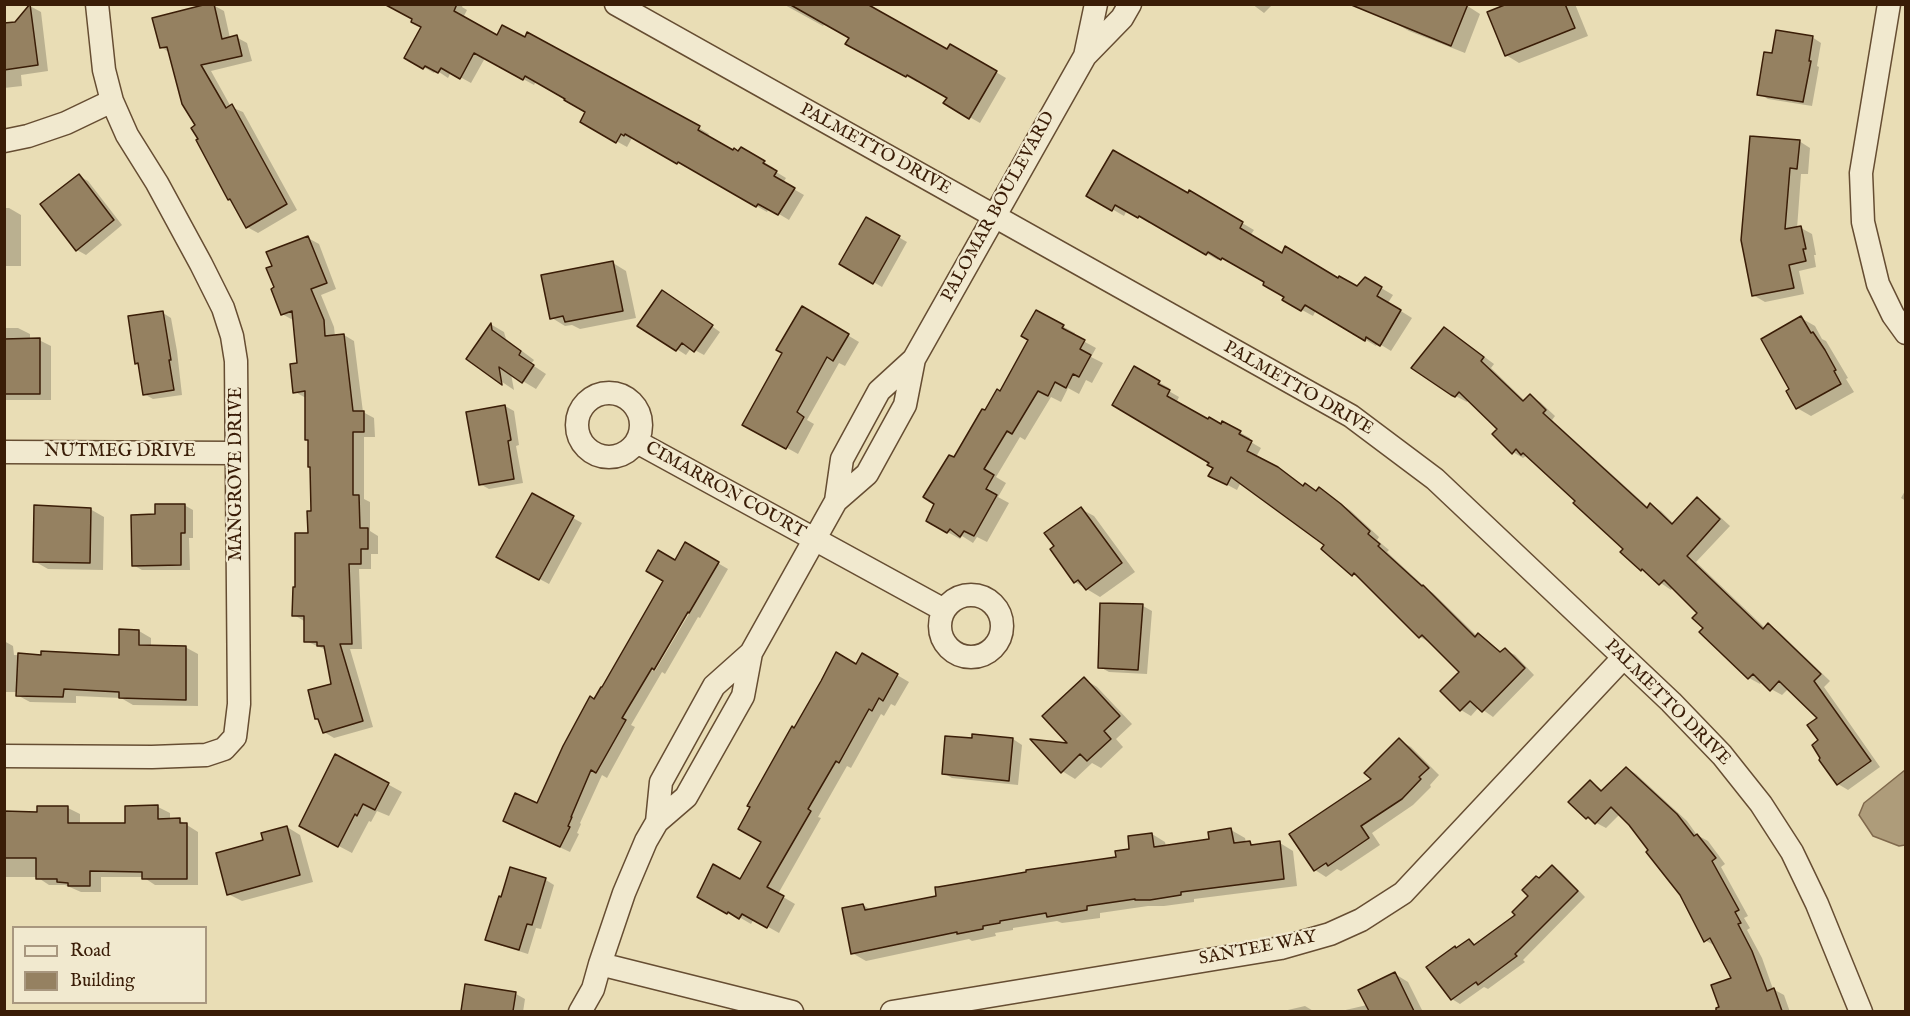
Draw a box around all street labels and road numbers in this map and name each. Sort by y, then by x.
street label: PALMETTO DRIVE [796,99,954,201]
street label: PALOMAR BOULEVARD [938,108,1060,306]
street label: PALMETTO DRIVE [1219,337,1377,441]
street label: MANGROVE DRIVE [226,387,248,561]
street label: CIMARRON COURT [641,438,809,544]
street label: NUTMEG DRIVE [44,441,196,463]
street label: PALMETTO DRIVE [1599,635,1735,771]
street label: SANTEE WAY [1197,927,1319,971]

